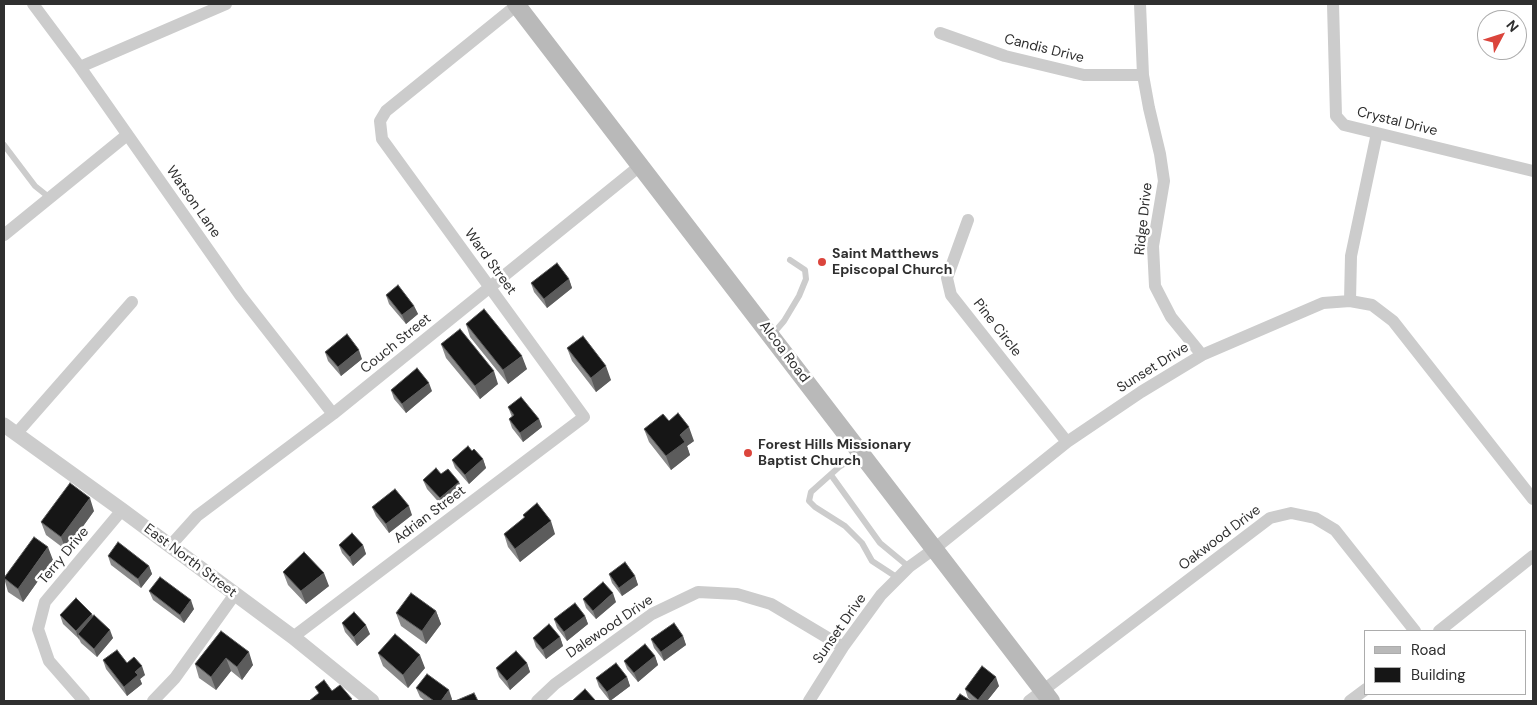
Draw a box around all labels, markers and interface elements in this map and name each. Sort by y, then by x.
north arrow [1477,10,1527,60]
text: N [1503,16,1523,36]
street label: Candis Drive [1002,31,1086,67]
street label: Crystal Drive [1355,104,1439,140]
street label: Watson Lane [162,163,224,241]
street label: Ridge Drive [1132,182,1156,256]
street label: Ward Street [460,226,520,298]
place label: Saint Matthews Episcopal Church [832,246,952,278]
marker: Saint Matthews Episcopal Church [816,256,828,268]
street label: Pine Circle [969,296,1025,360]
street label: Couch Street [357,310,435,378]
street label: Alcoa Road [755,318,813,386]
street label: Sunset Drive [1114,339,1192,397]
place label: Forest Hills Missionary Baptist Church [758,437,911,470]
marker: Forest Hills Missionary Baptist Church [742,447,754,459]
street label: Adrian Street [391,483,469,547]
street label: Oakwood Drive [1176,502,1264,574]
street label: East North Street [140,521,240,601]
street label: Terry Drive [35,524,93,588]
street label: Sunset Drive [810,591,870,667]
street label: Dalewood Drive [564,592,656,662]
legend [1364,630,1527,695]
text: Road [1411,640,1446,660]
text: Building [1411,665,1466,685]

